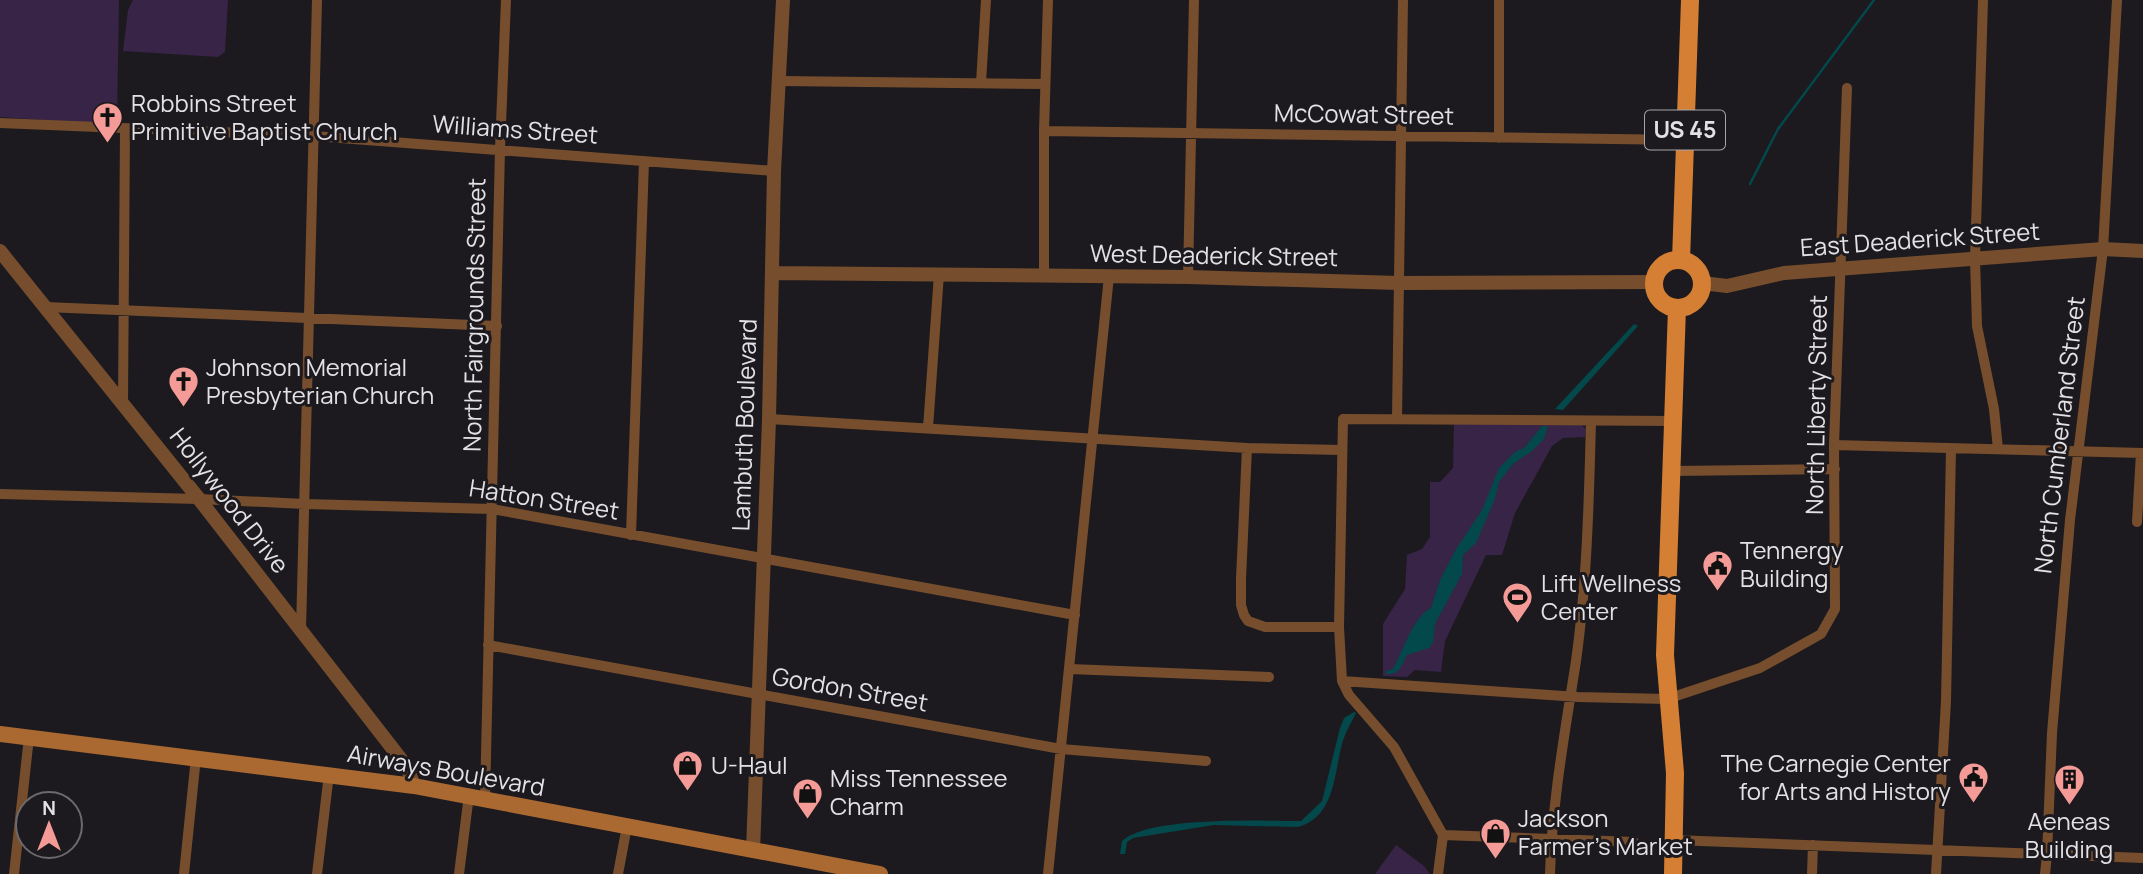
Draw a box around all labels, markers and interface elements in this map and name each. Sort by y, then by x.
place label: Robbins Street Primitive Baptist Church [131,86,398,147]
street label: McCowat Street [1274,95,1454,132]
church icon: Robbins Street Primitive Baptist Church [91,101,125,145]
street label: Williams Street [431,106,599,151]
road number: US 45 [1645,111,1725,150]
street label: North Fairgrounds Street [455,178,492,452]
street label: East Deaderick Street [1799,214,2041,263]
street label: West Deaderick Street [1090,236,1338,273]
street label: North Cumberland Street [2025,294,2092,575]
street label: North Liberty Street [1797,295,1834,515]
street label: Lambuth Boulevard [723,318,764,532]
place label: Johnson Memorial Presbyterian Church [206,350,434,411]
church icon: Johnson Memorial Presbyterian Church [166,365,200,409]
street label: Hollywood Drive [163,421,297,580]
street label: Hatton Street [467,470,622,527]
place label: Tennergy Building [1740,533,1844,594]
public building icon: Tennergy Building [1700,548,1734,592]
place label: Lift Wellness Center [1541,566,1681,627]
sports icon: Lift Wellness Center [1501,581,1535,625]
street label: Gordon Street [770,659,931,718]
street label: Airways Boulevard [345,736,547,803]
place label: The Carnegie Center for Arts and History [1721,746,1951,807]
place label: U-Haul [711,748,788,781]
shop icon: U-Haul [671,749,705,793]
place label: Miss Tennessee Charm [830,761,1008,822]
public building icon: The Carnegie Center for Arts and History [1957,761,1991,805]
building icon: Aeneas Building [2052,763,2086,807]
shop icon: Miss Tennessee Charm [790,776,824,820]
north arrow [14,790,84,860]
text: N [42,795,56,821]
place label: Jackson Farmer's Market [1518,801,1693,862]
place label: Aeneas Building [2025,804,2113,865]
shop icon: Jackson Farmer's Market [1478,816,1512,860]

